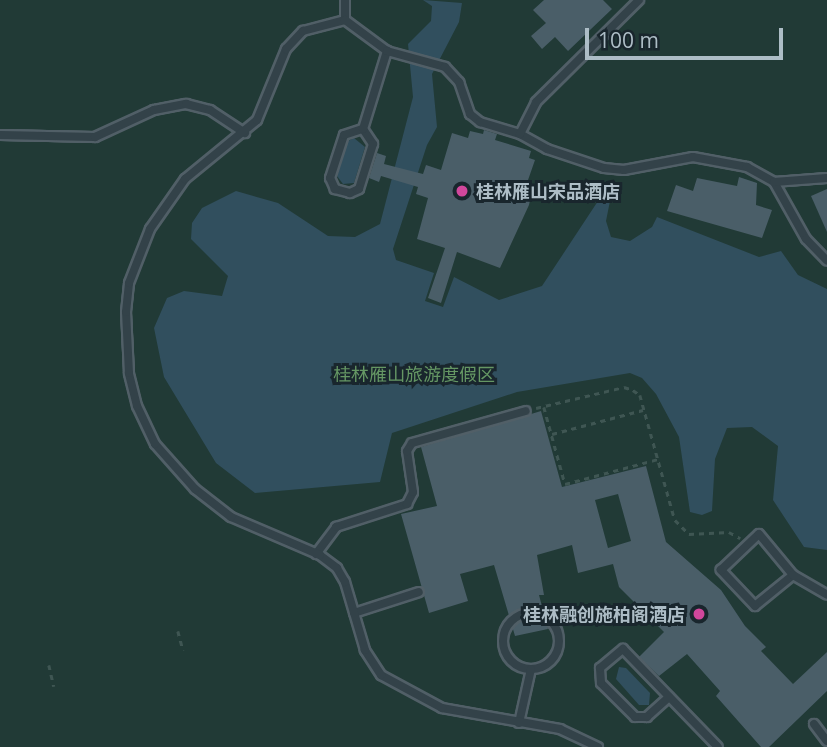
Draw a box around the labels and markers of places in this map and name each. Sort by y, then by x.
place label: 桂林雁山宋品酒店 [476,180,620,202]
marker: 桂林雁山宋品酒店 [454,183,470,199]
place label: 桂林融创施柏阁酒店 [523,603,685,625]
marker: 桂林融创施柏阁酒店 [691,606,707,622]

